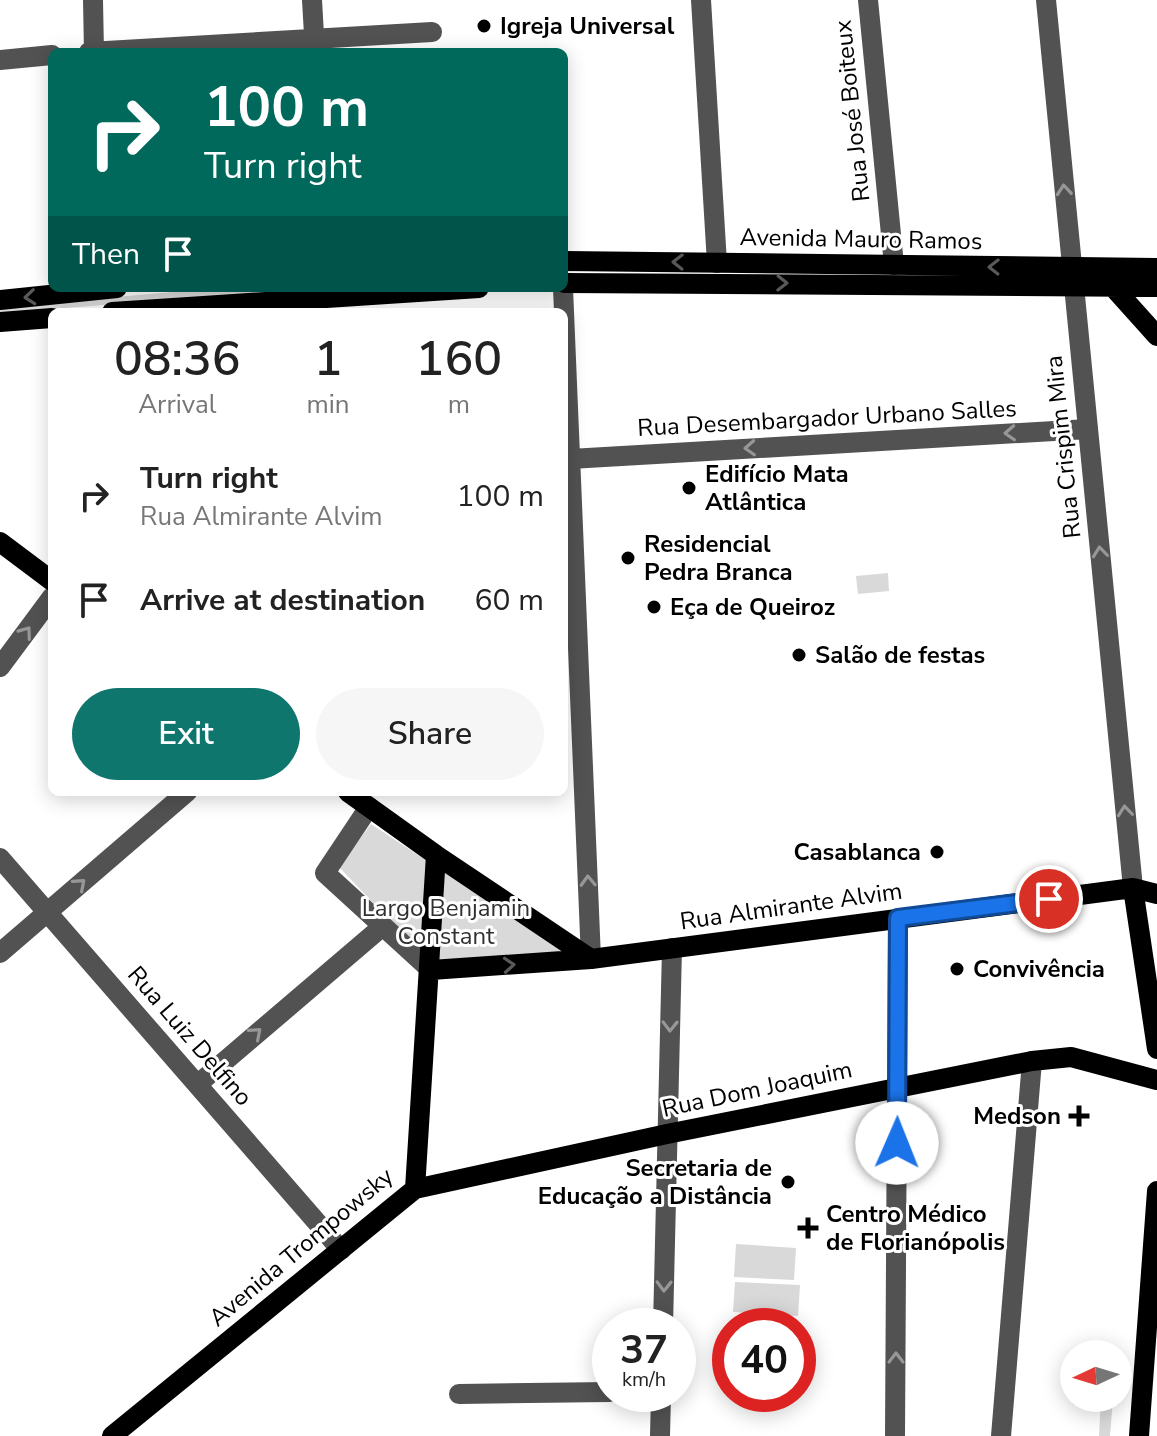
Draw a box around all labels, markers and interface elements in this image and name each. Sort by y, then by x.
place label: Igreja Universal [500,10,675,42]
marker: Igreja Universal [475,17,493,35]
street label: Rua José Boiteux [827,18,877,203]
text: 100 m [204,69,369,146]
icon: right [72,80,176,184]
text: Turn right [204,142,361,191]
one-way arrow [1056,183,1073,196]
street label: Avenida Mauro Ramos [739,221,983,257]
icon: arrive [156,232,200,276]
text: Then [72,234,140,275]
one-way arrow [671,254,684,271]
one-way arrow [987,258,1000,276]
one-way arrow [776,274,789,292]
one-way arrow [23,288,36,305]
text: 08:36 [114,326,241,392]
text: 1 [314,326,342,392]
text: 160 [416,326,502,392]
street label: Rua Crispim Mira [1037,354,1089,540]
text: Arrival [138,387,216,422]
text: min [307,387,350,422]
text: m [448,387,470,422]
street label: Rua Desembargador Urbano Salles [637,392,1017,444]
one-way arrow [1003,425,1016,442]
one-way arrow [743,440,756,457]
text: Turn right [140,458,278,499]
place label: Edifício Mata Atlântica [705,458,849,518]
icon: right [72,474,116,518]
text: 100 m [457,476,544,517]
marker: Edifício Mata Atlântica [680,479,698,497]
text: Rua Almirante Alvim [140,499,383,534]
place label: Residencial Pedra Branca [644,528,793,588]
one-way arrow [1091,545,1108,558]
marker: Residencial Pedra Branca [619,549,637,567]
icon: arrive [72,578,116,622]
text: Arrive at destination [140,580,425,621]
text: 60 m [475,580,544,621]
place label: Eça de Queiroz [670,591,835,623]
marker: Eça de Queiroz [645,598,663,616]
one-way arrow [16,626,31,641]
place label: Salão de festas [815,639,985,671]
marker: Salão de festas [790,646,808,664]
button: Exit [72,688,300,780]
button: Share [316,688,544,780]
one-way arrow [1117,804,1134,817]
place label: Casablanca [794,836,921,868]
marker: Casablanca [928,843,946,861]
pin [1015,865,1083,933]
one-way arrow [580,874,597,887]
street label: Rua Almirante Alvim [678,875,904,937]
icon: arrive [1027,877,1071,921]
one-way arrow [71,879,86,894]
park label: Largo Benjamin Constant [362,892,530,952]
place label: Convivência [973,953,1105,985]
one-way arrow [503,957,516,974]
street label: Rua Luiz Delfino [120,959,260,1113]
marker: Convivência [948,960,966,978]
one-way arrow [661,1020,678,1033]
one-way arrow [247,1028,262,1043]
street label: Rua Dom Joaquim [659,1053,855,1125]
place label: Medson [973,1100,1061,1132]
position arrow [855,1101,939,1185]
marker: Medson [1068,1105,1090,1127]
place label: Secretaria de Educação a Distância [538,1152,772,1212]
street label: Avenida Trompowsky [202,1160,400,1334]
marker: Secretaria de Educação a Distância [779,1173,797,1191]
place label: Centro Médico de Florianópolis [826,1198,1005,1258]
marker: Centro Médico de Florianópolis [797,1217,819,1239]
one-way arrow [655,1280,672,1293]
speed limit sign: 40 [712,1308,816,1412]
text: 37 [620,1323,668,1377]
north arrow [1060,1340,1132,1412]
map controls [1060,1340,1132,1412]
one-way arrow [887,1351,905,1364]
text: km/h [622,1366,666,1393]

